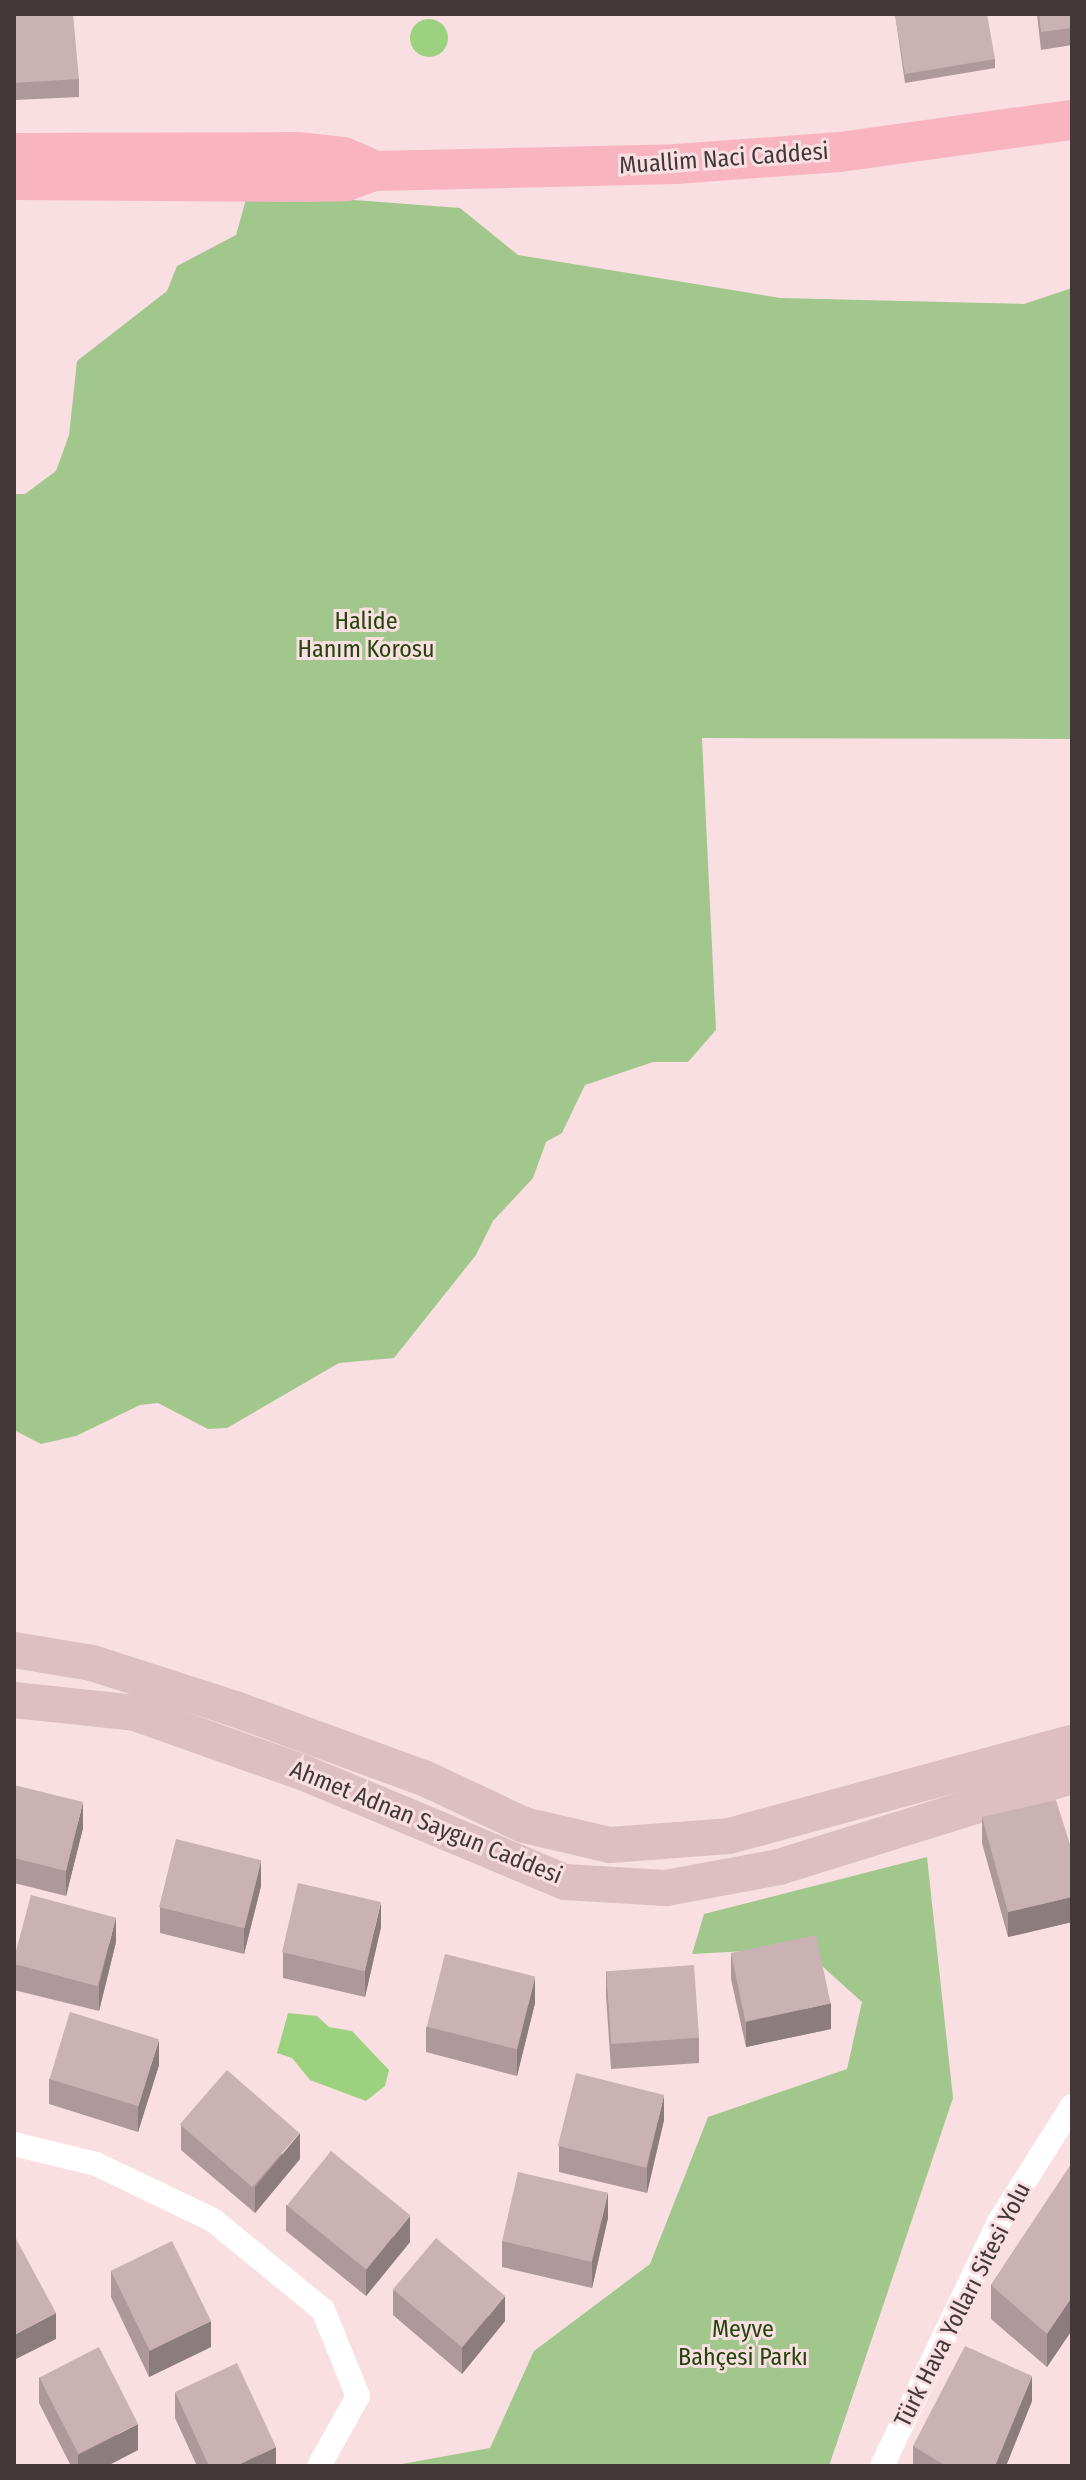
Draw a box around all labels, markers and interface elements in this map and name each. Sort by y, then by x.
street label: Muallim Naci Caddesi [618,137,830,181]
park label: Halide Hanım Korosu [297,608,435,664]
street label: Ahmet Adnan Saygun Caddesi [286,1755,566,1891]
street label: Türk Hava Yolları Sitesi Yolu [889,2178,1037,2432]
park label: Meyve Bahçesi Parkı [678,2316,808,2372]

